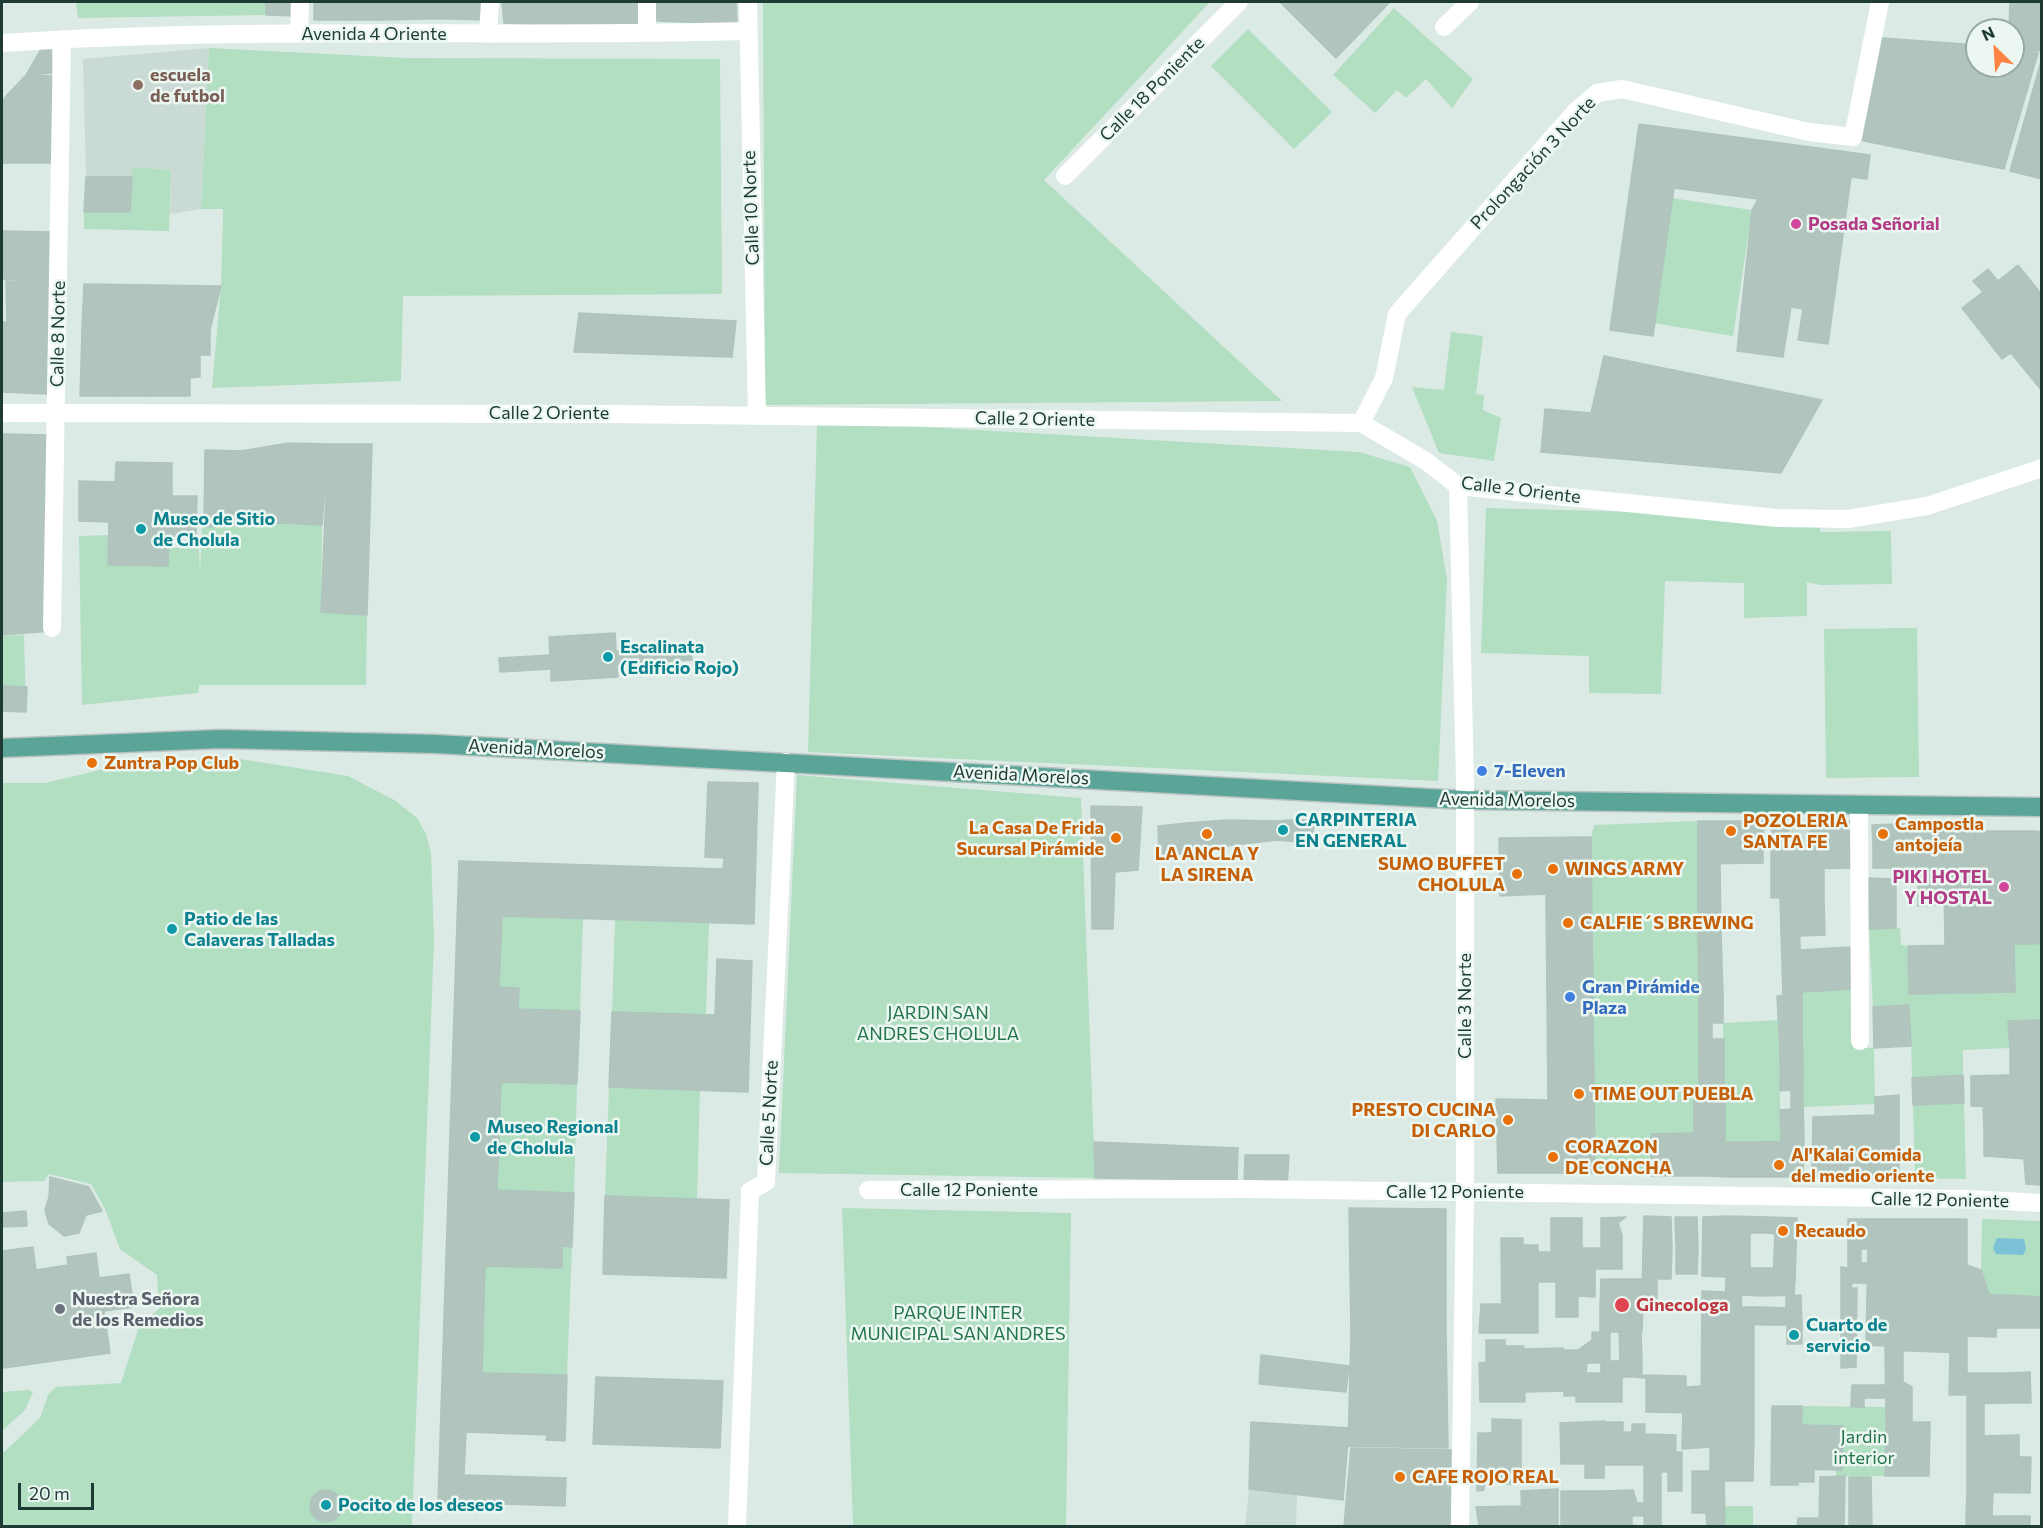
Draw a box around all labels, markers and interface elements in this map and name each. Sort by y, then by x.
north arrow [1965,18,2025,78]
text: N [1979,22,1997,44]
street label: Avenida 4 Oriente [301,23,447,45]
street label: Calle 18 Poniente [1095,32,1209,146]
place label: escuela de futbol [150,64,225,106]
marker: escuela de futbol [131,78,145,92]
street label: Prolongación 3 Norte [1466,92,1600,234]
street label: Calle 10 Norte [738,150,764,266]
place label: Posada Señorial [1808,213,1940,235]
marker: Posada Señorial [1789,217,1803,231]
street label: Calle 8 Norte [46,281,70,387]
street label: Calle 2 Oriente [489,402,609,424]
street label: Calle 2 Oriente [975,407,1095,431]
street label: Calle 2 Oriente [1460,472,1582,508]
place label: Museo de Sitio de Cholula [153,508,275,550]
marker: Museo de Sitio de Cholula [134,522,148,536]
place label: Escalinata (Edificio Rojo) [620,636,739,678]
marker: Escalinata (Edificio Rojo) [601,650,615,664]
street label: Avenida Morelos [468,735,604,763]
place label: Zuntra Pop Club [104,752,239,774]
marker: Zuntra Pop Club [85,756,99,770]
place label: 7-Eleven [1494,760,1566,782]
street label: Avenida Morelos [953,761,1089,789]
marker: 7-Eleven [1475,764,1489,778]
street label: Avenida Morelos [1439,788,1575,812]
place label: CARPINTERIA EN GENERAL [1295,809,1417,852]
place label: POZOLERIA SANTA FE [1743,810,1848,852]
place label: Campostla antojeía [1895,813,1984,856]
place label: La Casa De Frida Sucursal Pirámide [956,817,1104,860]
marker: CARPINTERIA EN GENERAL [1276,823,1290,837]
marker: POZOLERIA SANTA FE [1724,824,1738,838]
marker: LA ANCLA Y LA SIRENA [1200,827,1214,841]
marker: Campostla antojeía [1876,827,1890,841]
marker: La Casa De Frida Sucursal Pirámide [1109,831,1123,845]
place label: LA ANCLA Y LA SIRENA [1155,843,1259,886]
place label: SUMO BUFFET CHOLULA [1378,853,1505,896]
place label: WINGS ARMY [1565,858,1684,880]
marker: WINGS ARMY [1546,862,1560,876]
place label: PIKI HOTEL Y HOSTAL [1892,866,1992,908]
marker: SUMO BUFFET CHOLULA [1510,867,1524,881]
marker: PIKI HOTEL Y HOSTAL [1997,880,2011,894]
place label: Patio de las Calaveras Talladas [184,908,335,950]
place label: CALFIE´S BREWING [1580,912,1754,934]
marker: CALFIE´S BREWING [1561,916,1575,930]
marker: Patio de las Calaveras Talladas [165,922,179,936]
street label: Calle 3 Norte [1454,953,1476,1059]
place label: Gran Pirámide Plaza [1582,976,1700,1018]
marker: Gran Pirámide Plaza [1563,990,1577,1004]
park label: JARDIN SAN ANDRES CHOLULA [857,1002,1019,1044]
street label: Calle 5 Norte [755,1060,783,1166]
place label: TIME OUT PUEBLA [1591,1083,1753,1105]
marker: TIME OUT PUEBLA [1572,1087,1586,1101]
place label: PRESTO CUCINA DI CARLO [1351,1099,1496,1142]
marker: PRESTO CUCINA DI CARLO [1501,1113,1515,1127]
place label: Museo Regional de Cholula [487,1116,618,1158]
marker: Museo Regional de Cholula [468,1130,482,1144]
place label: CORAZON DE CONCHA [1565,1136,1672,1178]
place label: Al'Kalai Comida del medio oriente [1791,1144,1934,1186]
marker: CORAZON DE CONCHA [1546,1150,1560,1164]
marker: Al'Kalai Comida del medio oriente [1772,1158,1786,1172]
street label: Calle 12 Poniente [900,1179,1038,1201]
street label: Calle 12 Poniente [1386,1181,1524,1203]
street label: Calle 12 Poniente [1871,1188,2009,1212]
place label: Recaudo [1795,1220,1866,1242]
marker: Recaudo [1776,1224,1790,1238]
place label: Nuestra Señora de los Remedios [72,1288,204,1330]
place label: Ginecologa [1636,1294,1728,1316]
marker: Ginecologa [1613,1296,1631,1314]
marker: Nuestra Señora de los Remedios [53,1302,67,1316]
park label: PARQUE INTER MUNICIPAL SAN ANDRES [850,1302,1066,1344]
place label: Cuarto de servicio [1806,1314,1887,1356]
marker: Cuarto de servicio [1787,1328,1801,1342]
park label: Jardin interior [1833,1426,1895,1468]
place label: CAFE ROJO REAL [1412,1466,1559,1488]
marker: CAFE ROJO REAL [1393,1470,1407,1484]
scale bar [21,1471,98,1509]
text: 20 m [29,1482,70,1504]
place label: Pocito de los deseos [338,1494,503,1516]
marker: Pocito de los deseos [319,1498,333,1512]

